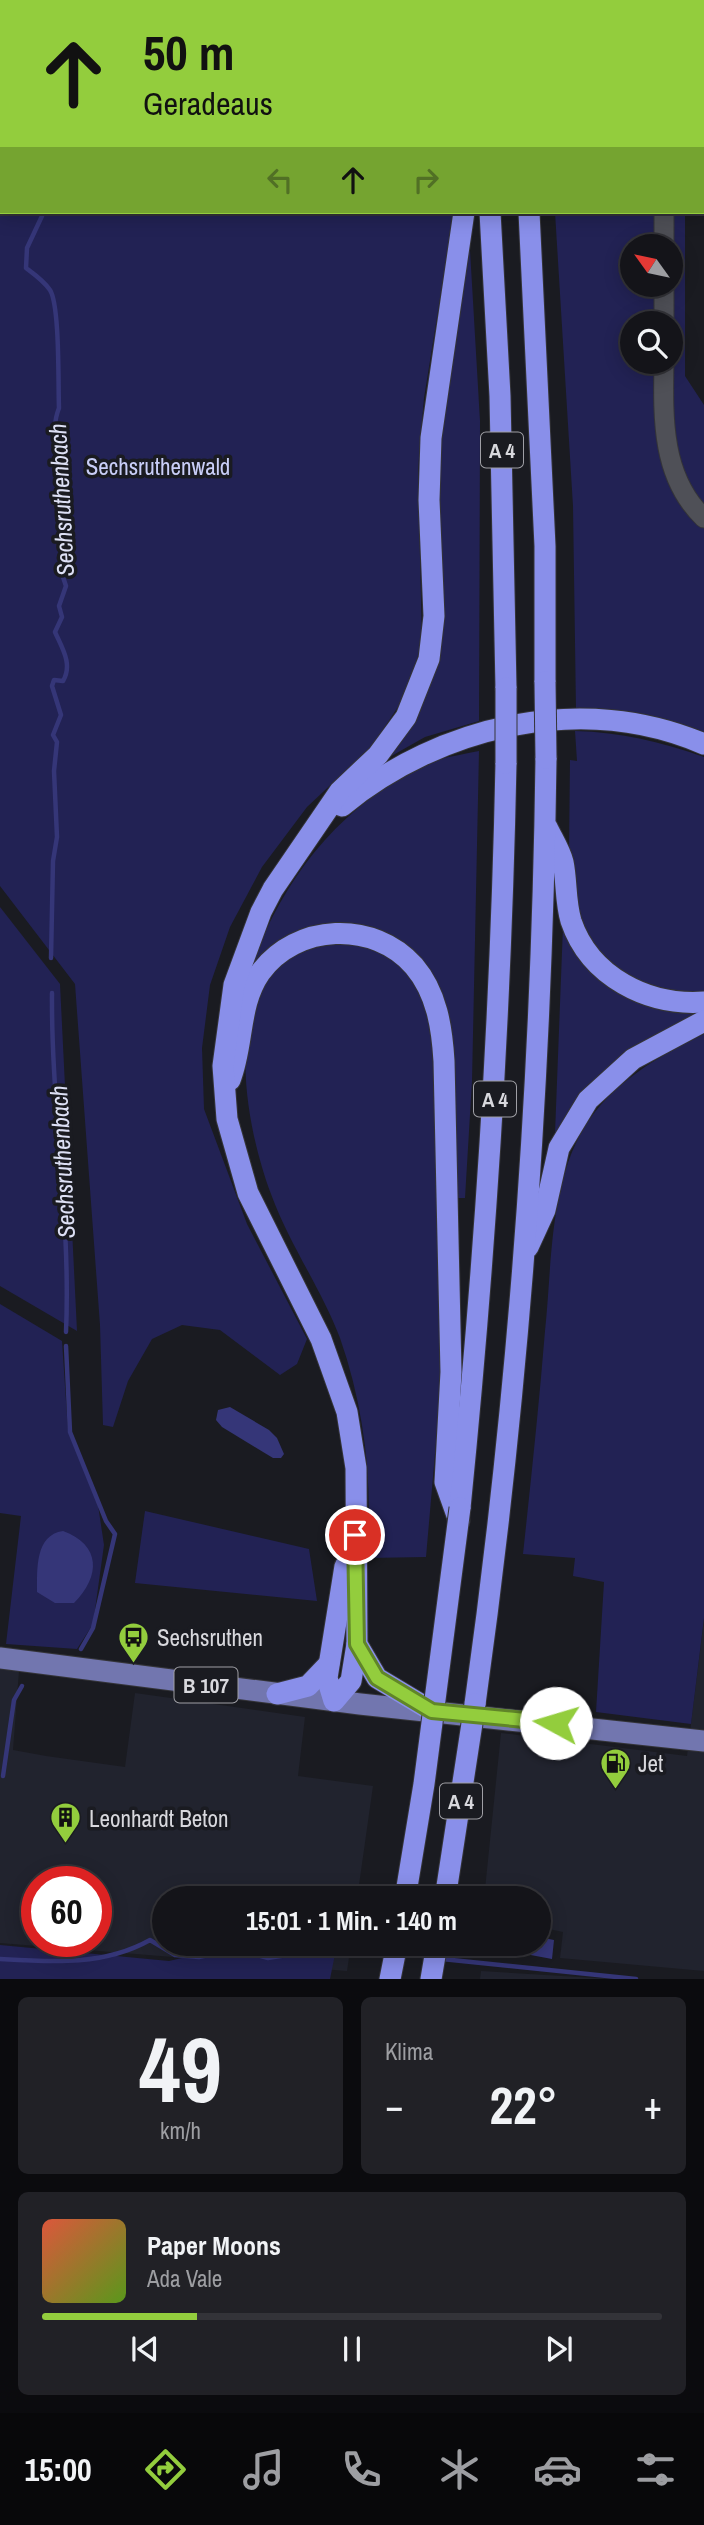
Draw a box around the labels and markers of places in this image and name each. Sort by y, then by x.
pin [325,1505,385,1565]
bus stop icon: Sechsruthen [117,1620,151,1664]
place label: Sechsruthen [157,1622,263,1653]
fuel station icon: Jet [598,1746,632,1790]
place label: Jet [638,1748,663,1779]
building icon: Leonhardt Beton [49,1801,83,1845]
place label: Leonhardt Beton [89,1803,228,1834]

